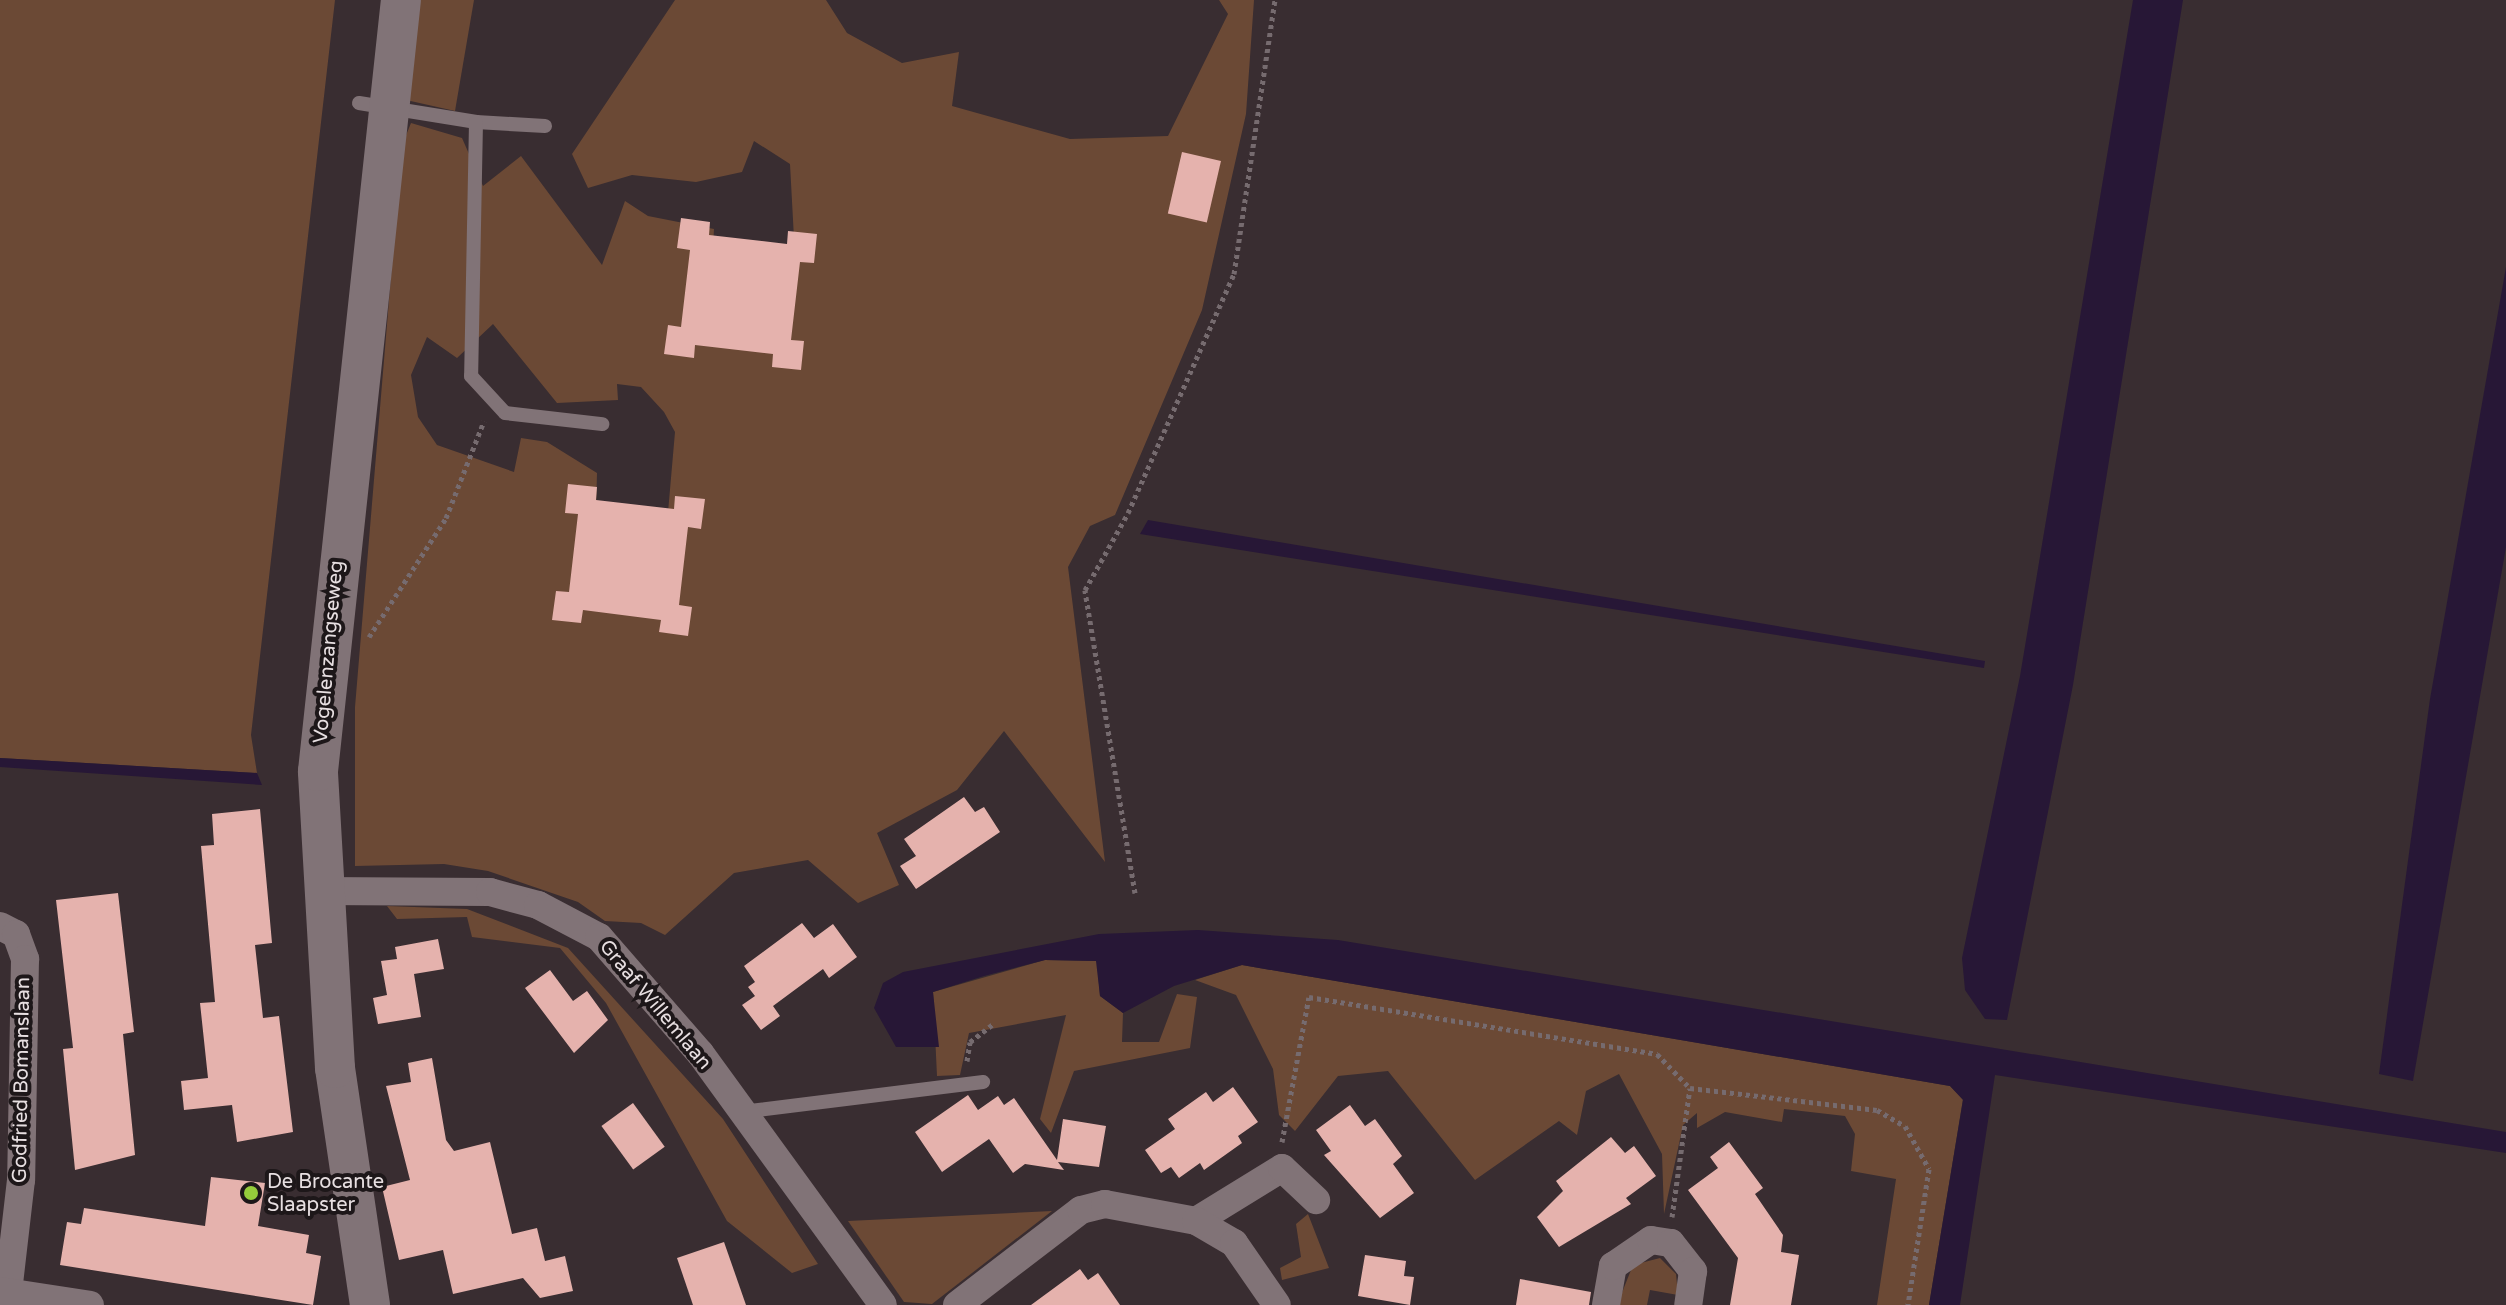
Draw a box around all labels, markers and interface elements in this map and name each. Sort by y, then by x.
street label: Vogelenzangseweg [309,559,349,745]
street label: Graaf Willemlaan [594,935,716,1075]
street label: Godfried Bomanslaan [8,977,36,1183]
place label: De Brocante Slaapster [267,1170,384,1217]
marker: De Brocante Slaapster [242,1184,260,1202]

